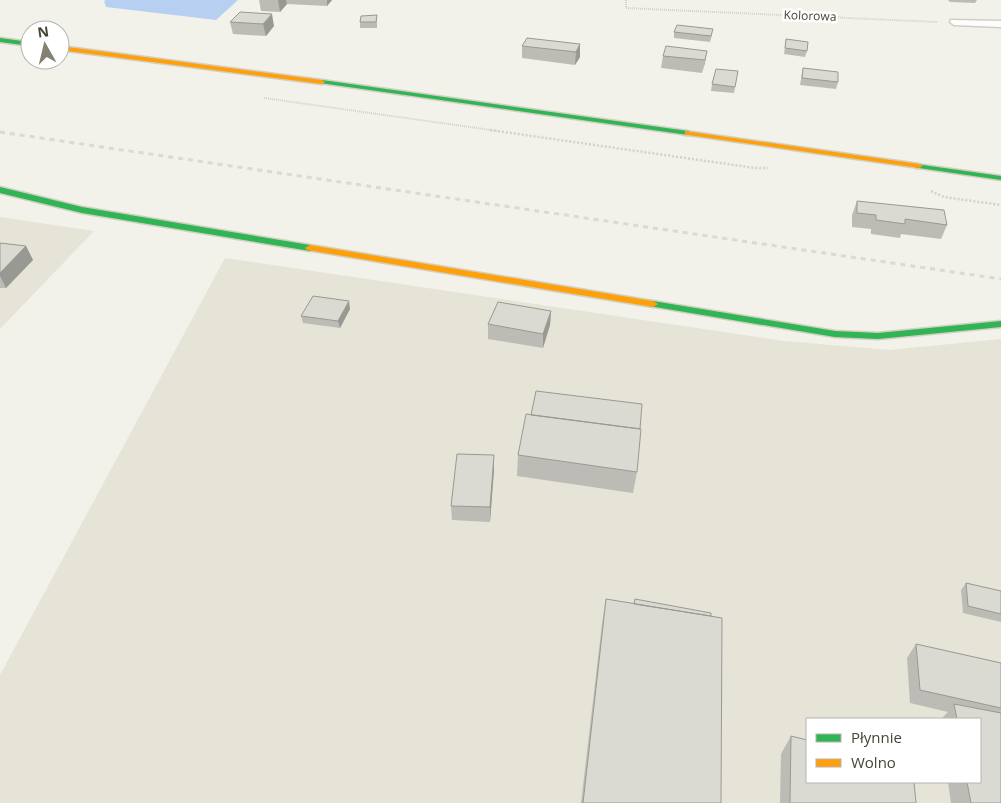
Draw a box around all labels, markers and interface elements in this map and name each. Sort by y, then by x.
street label: Kolorowa [783,6,837,25]
north arrow [20,20,70,70]
text: N [36,21,50,42]
legend [806,718,981,783]
text: Płynnie [851,727,902,747]
text: Wolno [851,752,896,772]

